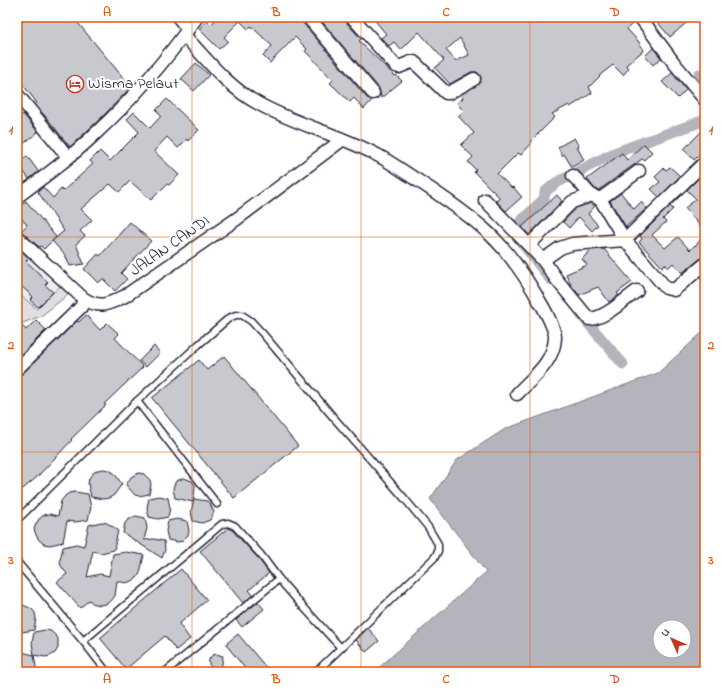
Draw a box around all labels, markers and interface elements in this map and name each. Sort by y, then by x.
text: A [103,3,111,22]
text: B [271,3,281,22]
text: C [442,3,450,22]
text: D [609,3,620,22]
place label: Wisma Pelaut [88,72,179,96]
hotel icon: Wisma Pelaut [65,74,85,94]
text: 1 [9,121,14,140]
text: 1 [709,121,714,140]
street label: JALAN CANDI [125,209,215,283]
text: 2 [7,336,15,355]
text: 2 [707,336,715,355]
text: 3 [7,551,14,570]
text: 3 [707,551,714,570]
north arrow [652,619,692,659]
text: U [658,624,674,641]
text: A [103,670,111,689]
text: B [271,670,281,689]
text: C [442,670,450,689]
text: D [609,670,620,689]

